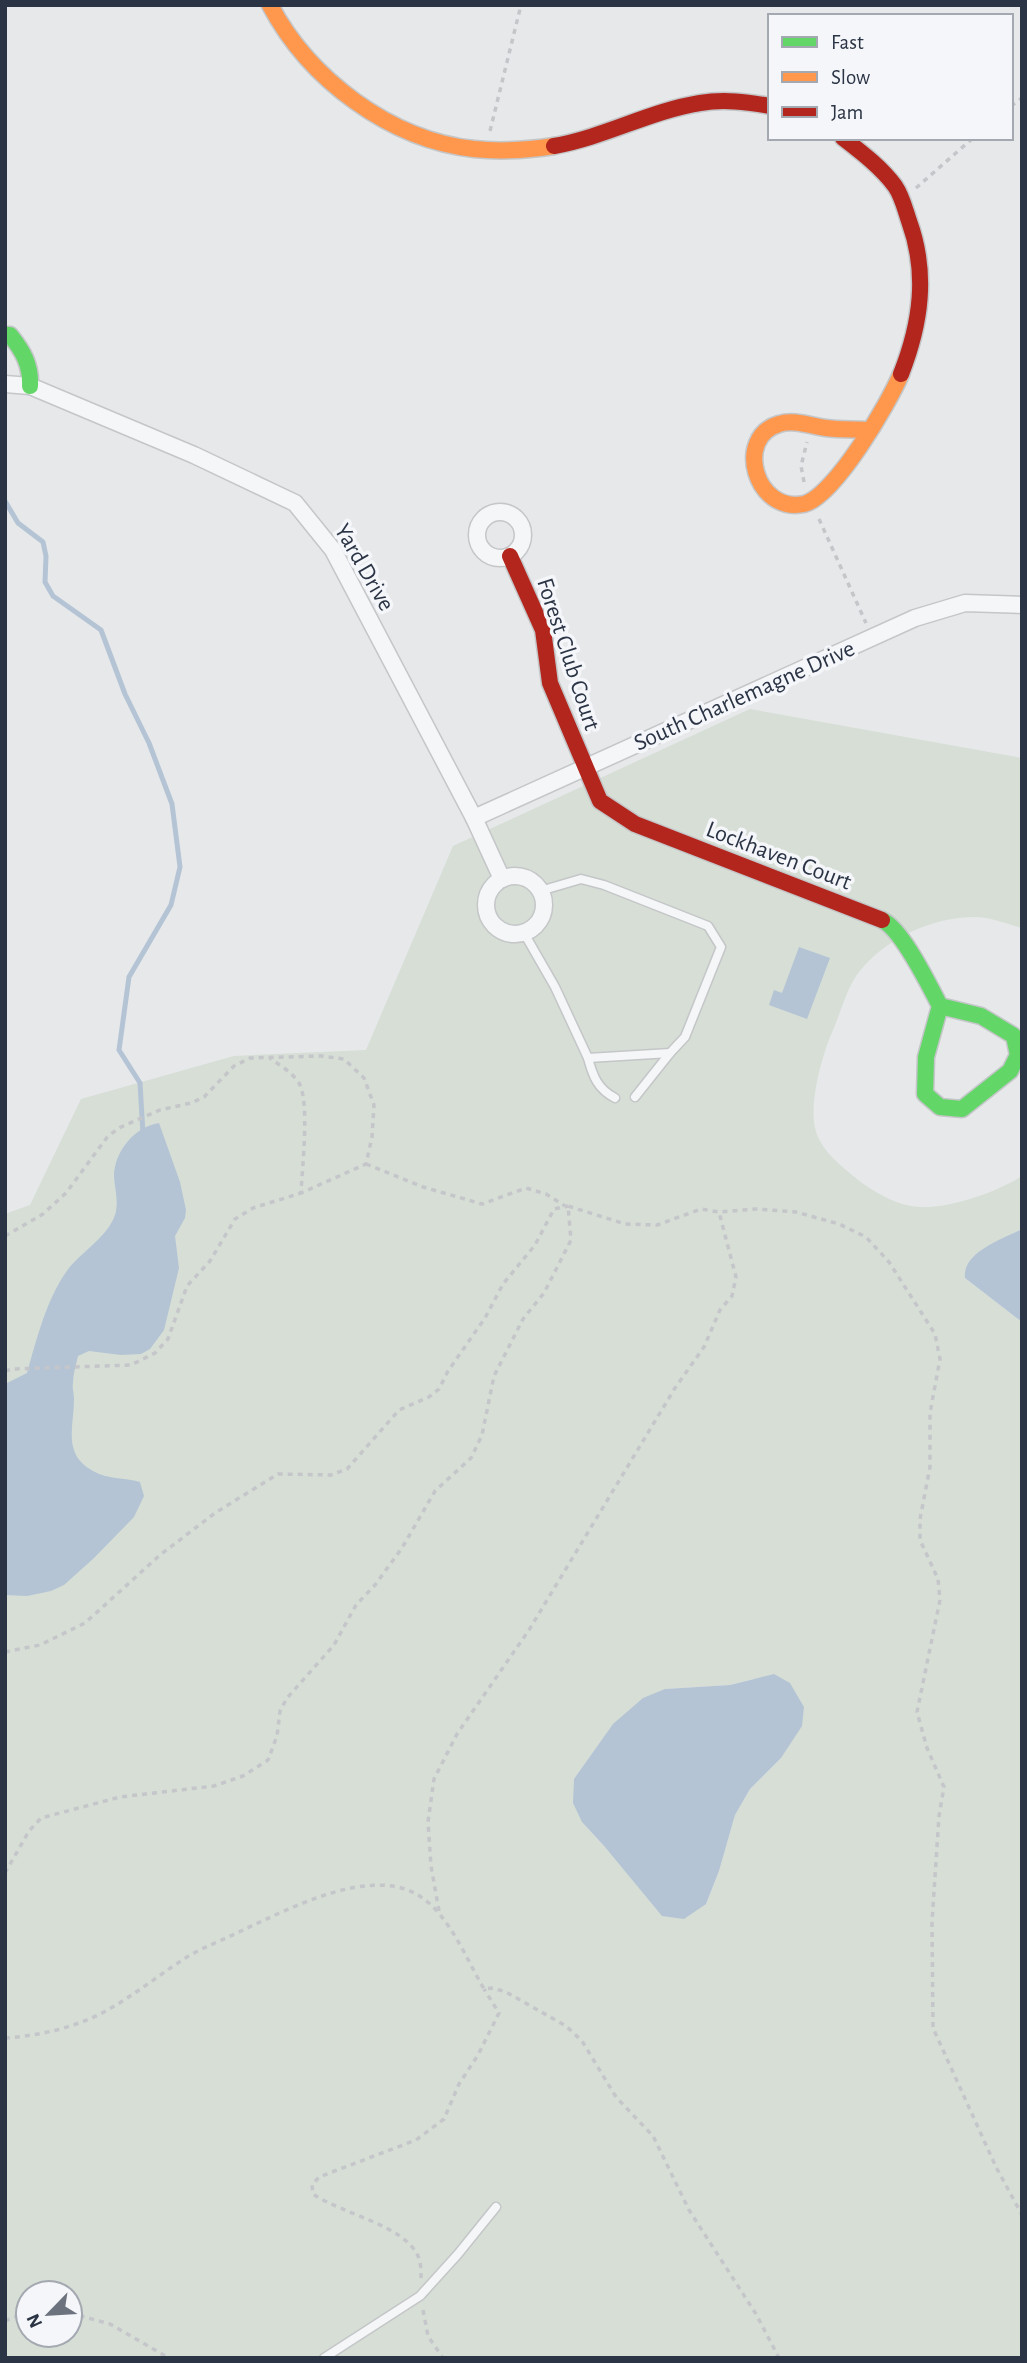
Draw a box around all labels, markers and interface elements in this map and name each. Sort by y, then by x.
legend [768,14,1013,140]
text: Fast [831,32,864,53]
text: Slow [831,67,870,88]
text: Jam [831,102,863,123]
street label: Yard Drive [330,520,399,615]
street label: Forest Club Court [532,575,604,734]
street label: South Charlemagne Drive [630,636,858,755]
street label: Lockhaven Court [703,817,855,895]
north arrow [14,2279,84,2349]
text: N [24,2311,46,2331]

